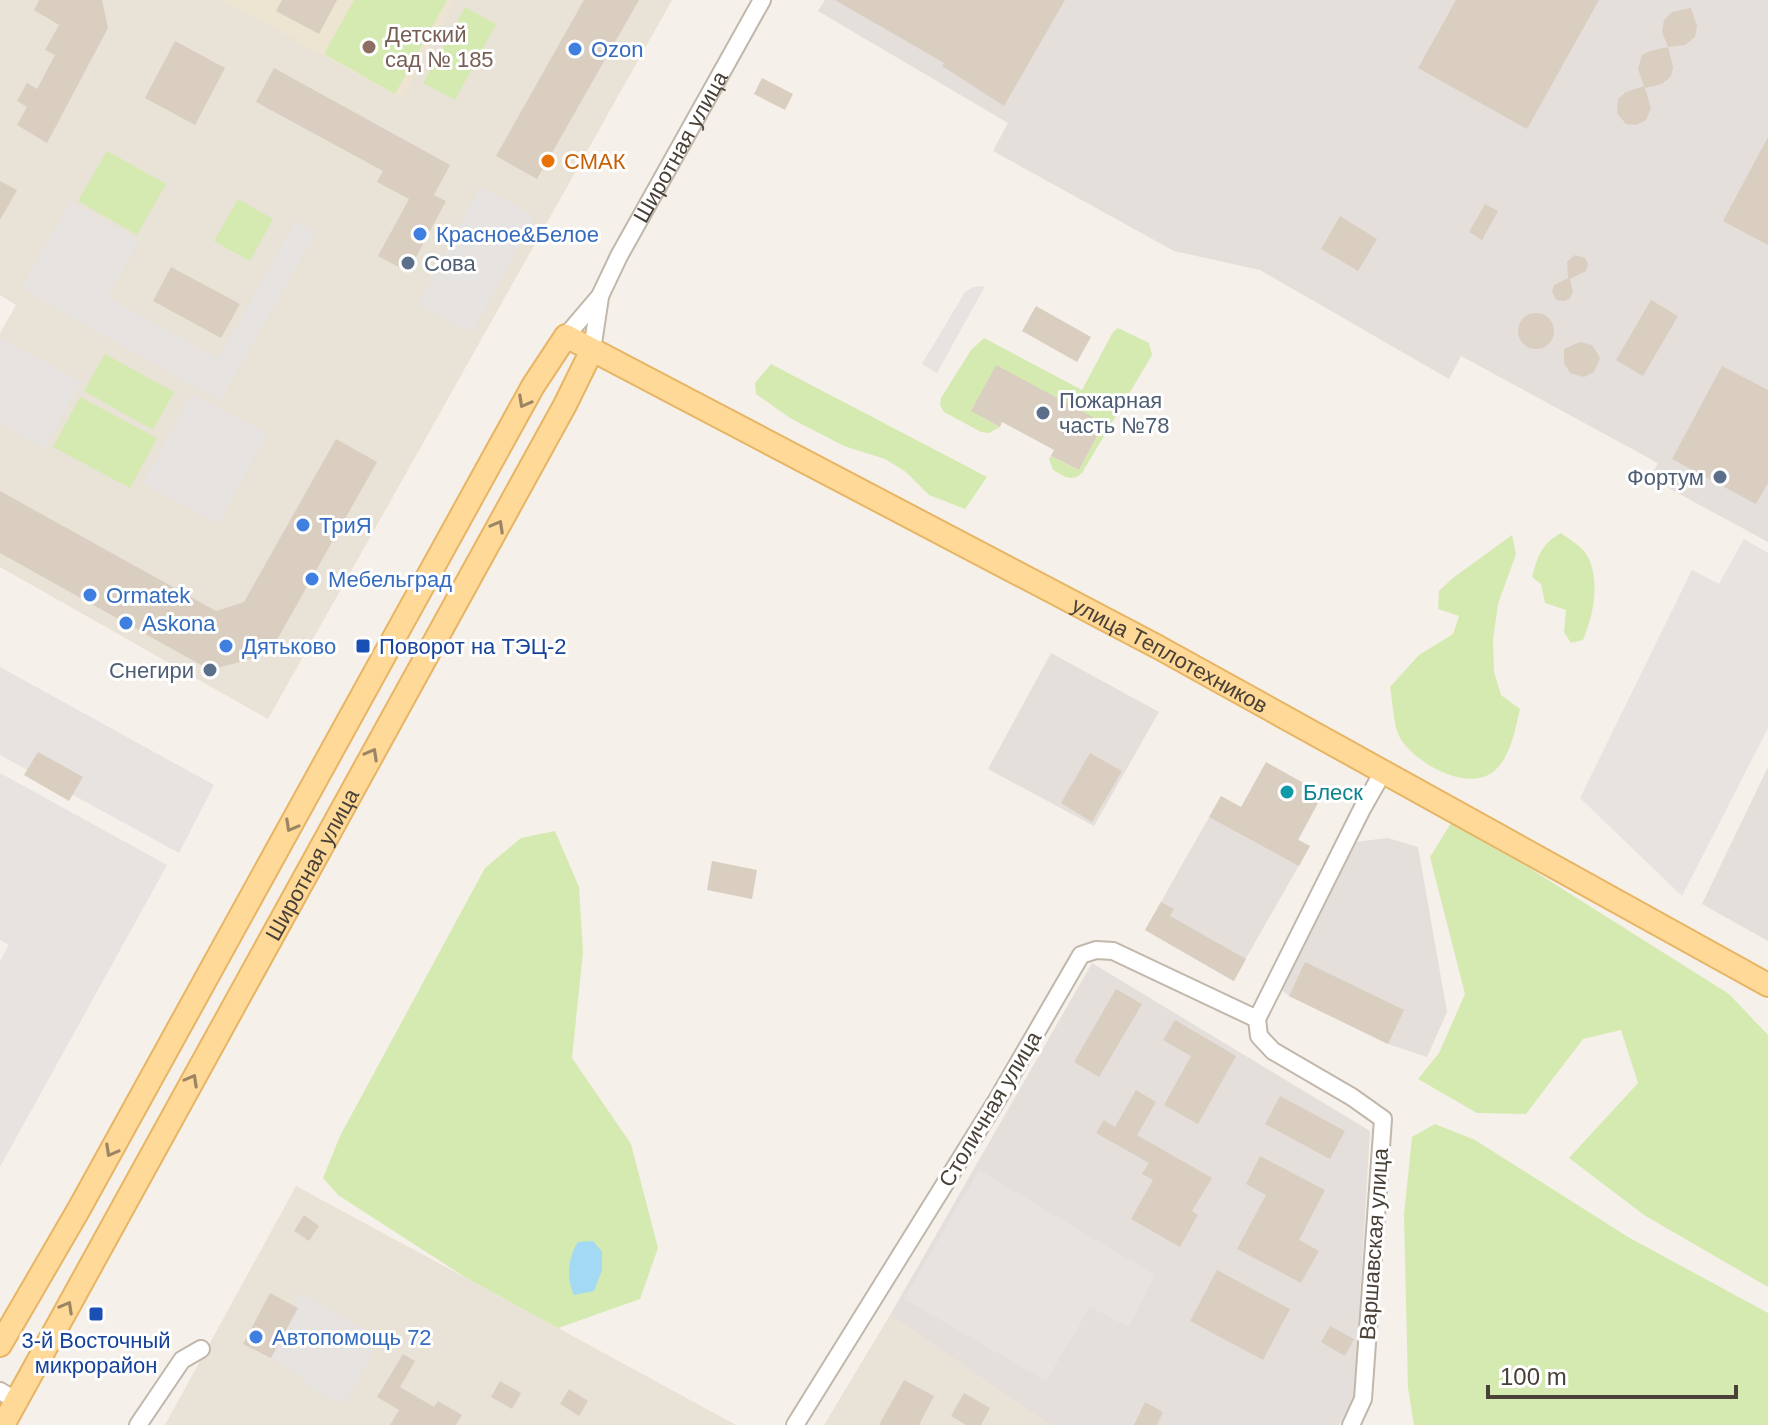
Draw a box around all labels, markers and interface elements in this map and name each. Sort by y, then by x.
place label: Детский сад № 185 [385,22,494,72]
place label: Ozon [591,37,644,62]
marker: Детский сад № 185 [360,38,378,56]
marker: Ozon [566,40,584,58]
street label: Широтная улица [628,66,733,227]
place label: СМАК [564,149,626,174]
marker: СМАК [539,152,557,170]
place label: Красное&Белое [436,222,599,247]
marker: Красное&Белое [411,225,429,243]
place label: Сова [424,251,477,276]
marker: Сова [399,254,417,272]
place label: Пожарная часть №78 [1059,388,1169,438]
one-way arrow [519,394,534,408]
marker: Пожарная часть №78 [1034,404,1052,422]
place label: Фортум [1627,465,1704,490]
marker: Фортум [1711,468,1729,486]
place label: ТриЯ [319,513,372,538]
marker: ТриЯ [294,516,312,534]
one-way arrow [488,521,504,535]
place label: Мебельград [328,567,452,592]
marker: Мебельград [303,570,321,588]
place label: Ormatek [106,583,191,608]
marker: Ormatek [81,586,99,604]
street label: улица Теплотехников [1068,592,1272,718]
place label: Askona [142,611,216,636]
marker: Askona [117,614,135,632]
place label: Дятьково [242,634,336,659]
place label: Поворот на ТЭЦ-2 [379,634,566,659]
marker: Дятьково [217,637,235,655]
marker: Поворот на ТЭЦ-2 [354,637,372,655]
place label: Снегири [109,658,194,683]
marker: Снегири [201,661,219,679]
one-way arrow [362,748,378,763]
place label: Блеск [1303,780,1363,805]
marker: Блеск [1278,783,1296,801]
street label: Широтная улица [260,784,364,945]
one-way arrow [285,817,301,832]
street label: Столичная улица [934,1026,1047,1191]
one-way arrow [183,1073,198,1088]
one-way arrow [105,1143,120,1158]
street label: Варшавская улица [1355,1146,1393,1341]
one-way arrow [57,1301,72,1315]
marker: 3-й Восточный микрорайон [87,1305,105,1323]
place label: Автопомощь 72 [272,1325,432,1350]
place label: 3-й Восточный микрорайон [21,1328,171,1378]
marker: Автопомощь 72 [247,1328,265,1346]
scale bar [1488,1349,1736,1399]
text: 100 m [1500,1363,1567,1390]

